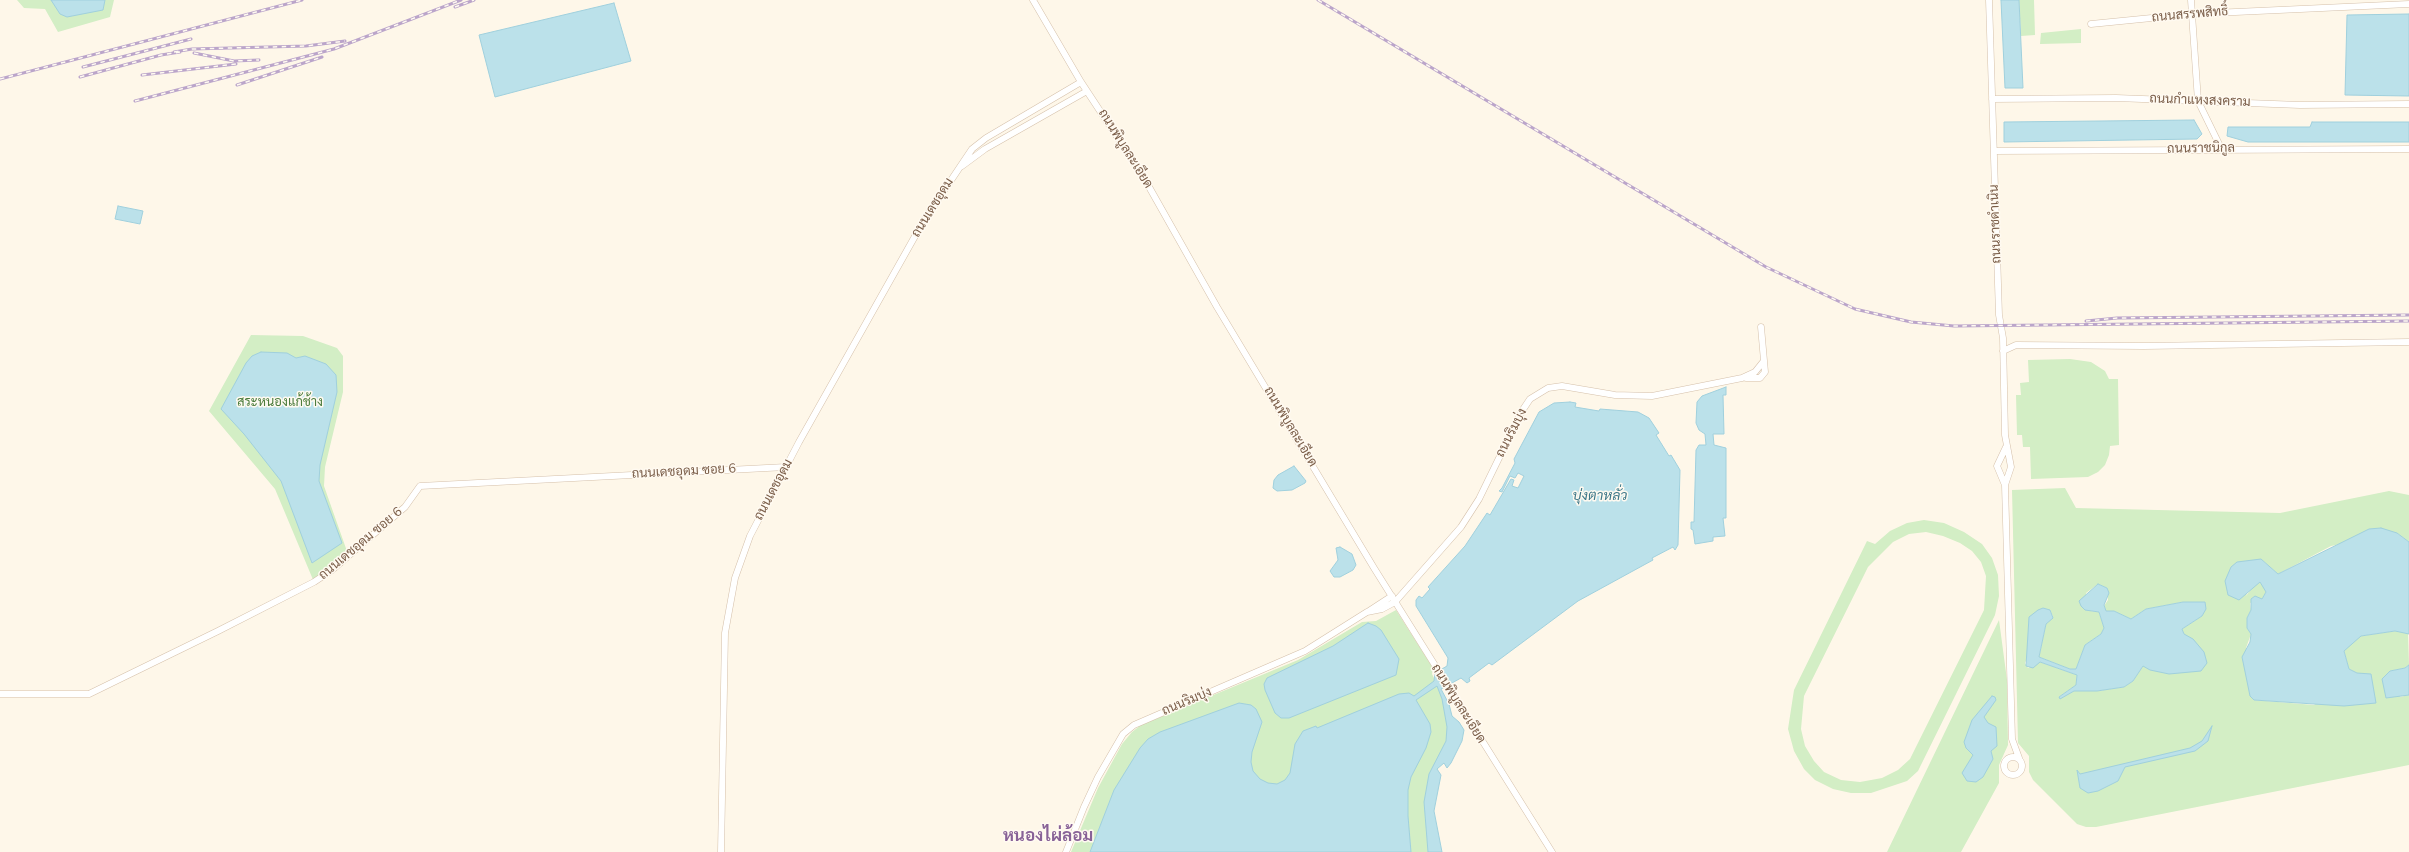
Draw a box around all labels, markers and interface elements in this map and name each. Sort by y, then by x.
street label: ถนนสรรพสิทธิ์ [2151,4,2229,26]
street label: ถนนกำแหงสงคราม [2149,91,2251,111]
street label: ถนนพิบูลละเอียด [1094,106,1156,192]
street label: ถนนราชนิกูล [2167,141,2235,157]
street label: ถนนเดชอุดม [909,175,957,241]
street label: ถนนราชดำเนิน [1987,184,2005,264]
street label: ถนนพิบูลละเอียด [1260,384,1320,470]
park label: สระหนองแก้ช้าง [237,395,323,411]
street label: ถนนริมบุ่ง [1493,406,1531,460]
street label: ถนนเดชอุดม [751,457,797,523]
street label: ถนนเดชอุดม ซอย 6 [631,461,737,483]
water label: บุ่งตาหลั่ว [1573,489,1627,505]
street label: ถนนเดชอุดม ซอย 6 [316,504,406,584]
street label: ถนนพิบูลละเอียด [1427,661,1489,747]
street label: ถนนริมบุ่ง [1160,685,1214,719]
district label: หนองไผ่ล้อม [1003,827,1093,847]

